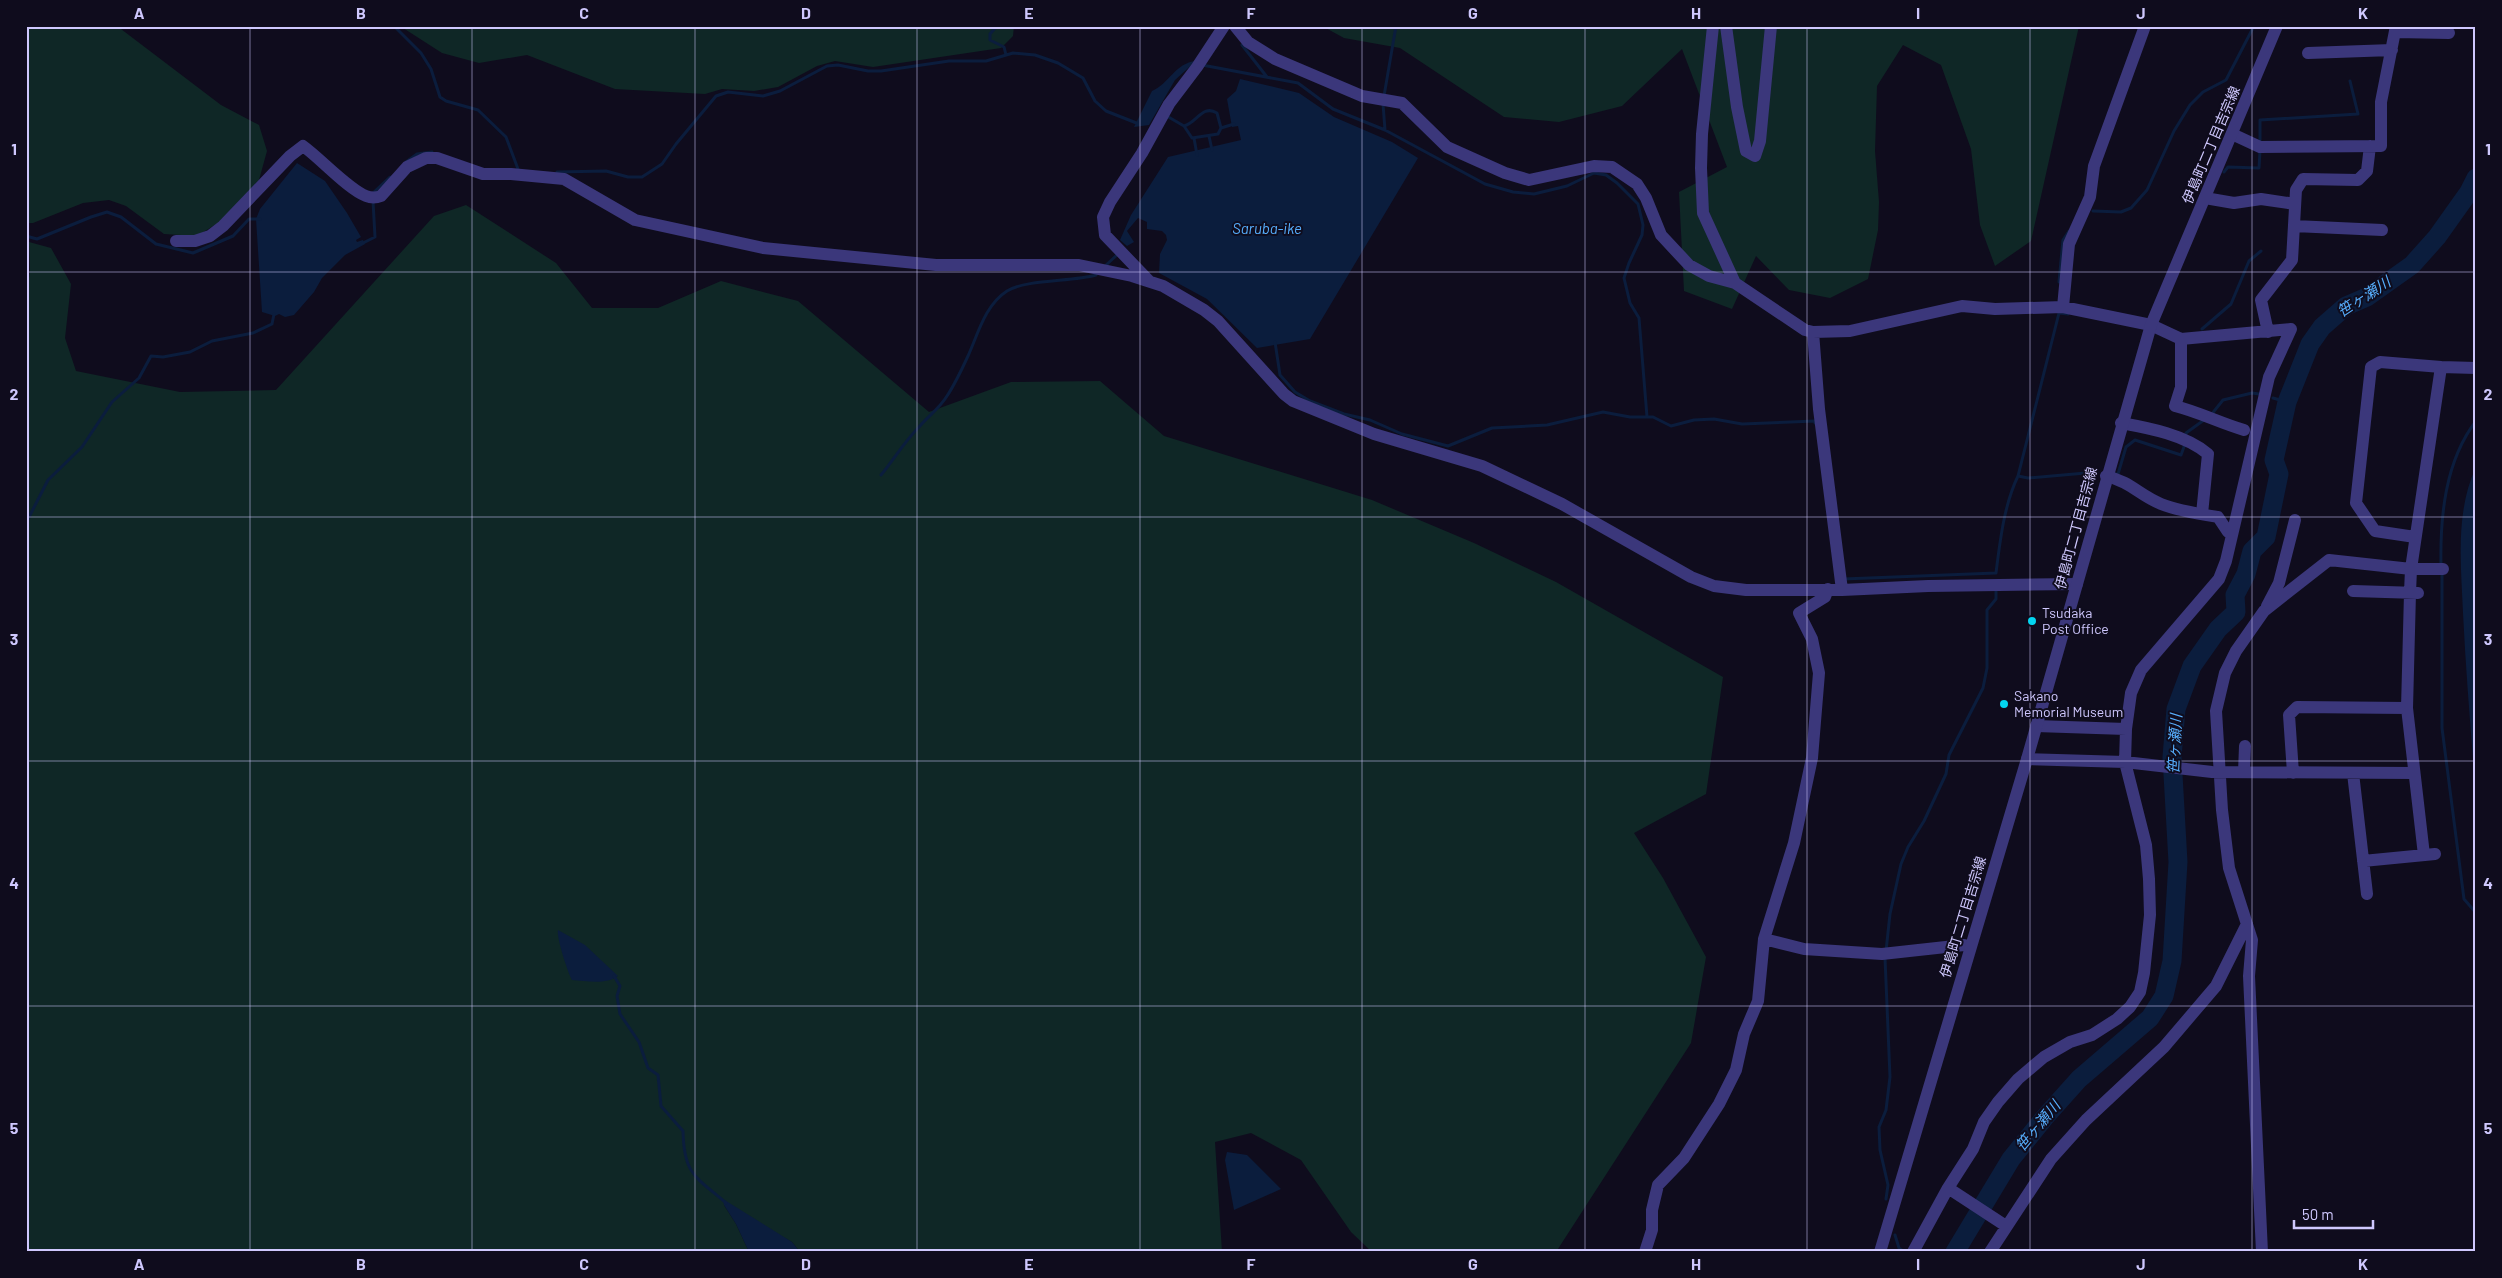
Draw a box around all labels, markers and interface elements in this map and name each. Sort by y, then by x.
text: A [134,3,145,22]
text: B [356,3,366,22]
text: C [579,3,589,22]
text: D [801,3,811,22]
text: E [1024,3,1034,22]
text: F [1247,3,1256,22]
text: G [1468,3,1478,22]
text: H [1691,3,1701,22]
text: I [1916,3,1920,22]
text: J [2136,3,2146,22]
text: K [2358,3,2368,22]
street label: 伊島町二丁目吉宗線 [2178,83,2243,206]
text: 1 [11,139,17,158]
text: 1 [2485,139,2491,158]
water label: Saruba-ike [1232,219,1302,237]
water label: 笹ヶ瀬川 [2333,271,2395,320]
text: 2 [10,384,19,403]
text: 2 [2484,384,2493,403]
street label: 伊島町二丁目吉宗線 [2051,465,2100,591]
place label: Tsudaka Post Office [2042,604,2109,637]
marker: Tsudaka Post Office [2026,615,2038,627]
text: 3 [10,629,18,648]
text: 3 [2484,629,2492,648]
place label: Sakano Memorial Museum [2014,687,2123,720]
marker: Sakano Memorial Museum [1998,698,2010,710]
water label: 笹ヶ瀬川 [2163,712,2185,774]
street label: 伊島町二丁目吉宗線 [1936,854,1989,980]
text: 4 [9,873,19,892]
text: 4 [2483,873,2493,892]
water label: 笹ヶ瀬川 [2011,1095,2065,1154]
text: 5 [10,1118,19,1137]
text: 5 [2484,1118,2493,1137]
scale bar [2294,1198,2373,1230]
text: 50 m [2302,1205,2334,1223]
text: A [134,1254,145,1273]
text: B [356,1254,366,1273]
text: C [579,1254,589,1273]
text: D [801,1254,811,1273]
text: E [1024,1254,1034,1273]
text: F [1247,1254,1256,1273]
text: G [1468,1254,1478,1273]
text: H [1691,1254,1701,1273]
text: I [1916,1254,1920,1273]
text: J [2136,1254,2146,1273]
text: K [2358,1254,2368,1273]

